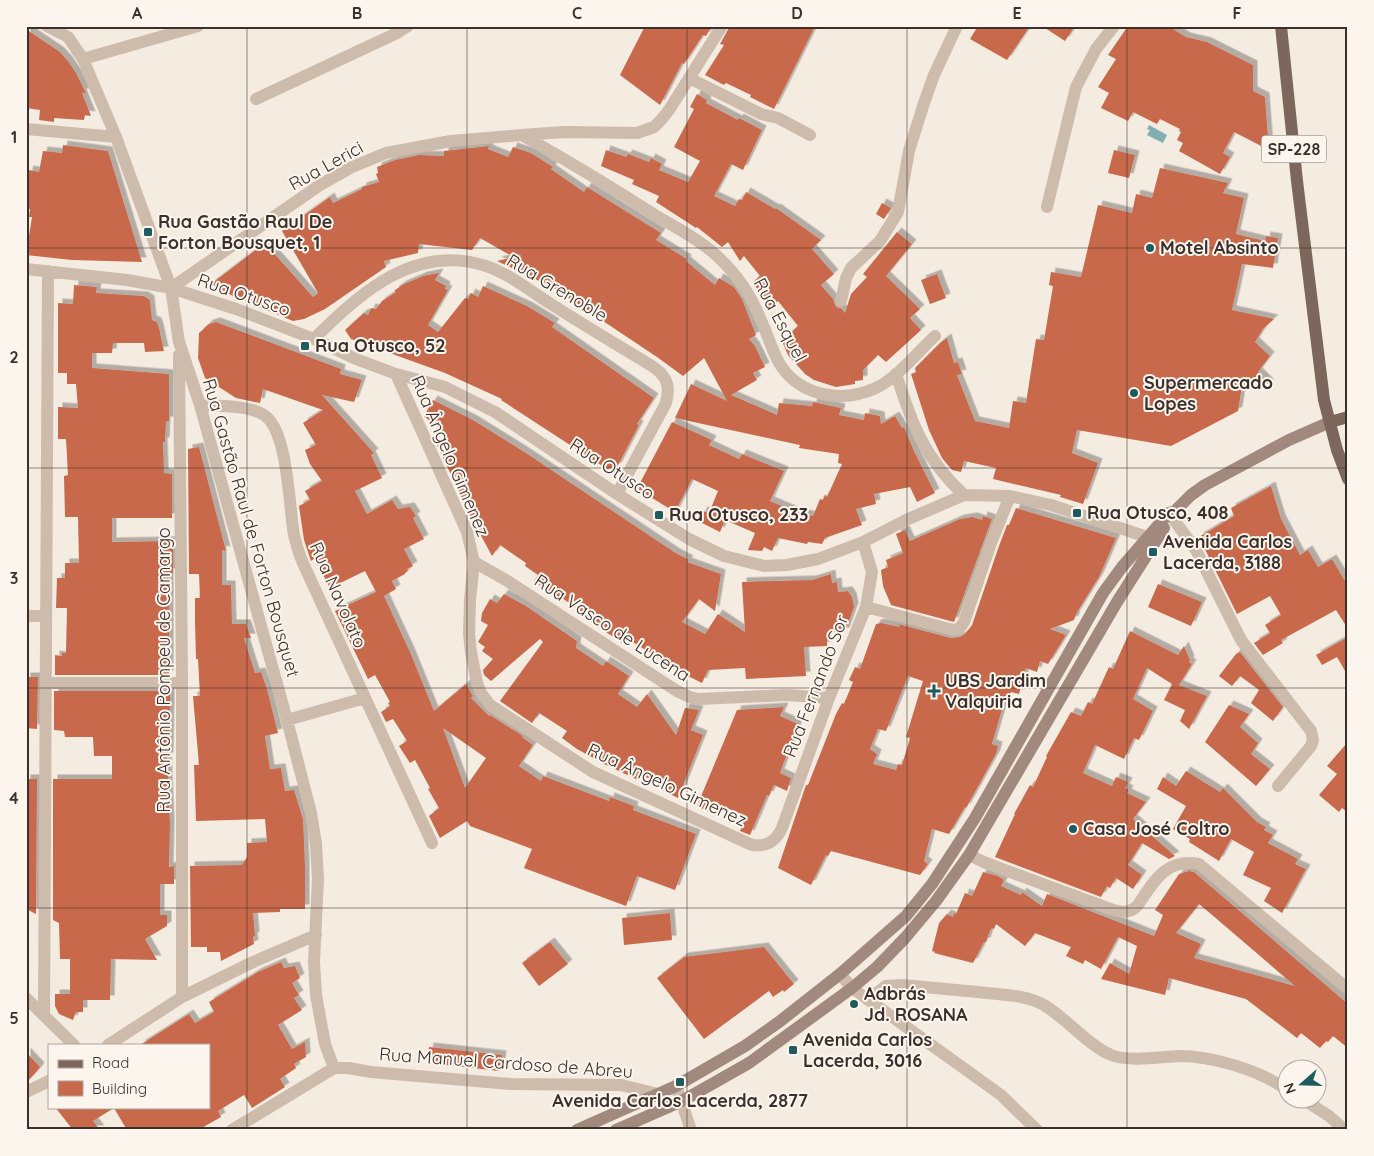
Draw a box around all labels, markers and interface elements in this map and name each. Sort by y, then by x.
text: A [132,3,143,23]
text: B [352,3,362,23]
text: C [572,3,582,23]
text: D [791,3,803,23]
text: E [1012,3,1022,23]
text: F [1233,3,1242,23]
text: 1 [11,127,17,147]
street label: Rua Lerici [284,136,367,195]
road number: SP-228 [1262,136,1326,162]
place label: Rua Gastão Raul De Forton Bousquet, 1 [158,210,332,254]
marker: Rua Gastão Raul De Forton Bousquet, 1 [142,226,154,238]
place label: Motel Absinto [1160,236,1279,259]
marker: Motel Absinto [1144,242,1156,254]
street label: Rua Grenoble [503,248,612,327]
street label: Rua Otusco [195,268,294,321]
street label: Rua Esquel [749,274,812,366]
place label: Rua Otusco, 52 [315,334,446,357]
marker: Rua Otusco, 52 [299,340,311,352]
text: 2 [9,347,19,367]
place label: Supermercado Lopes [1144,371,1273,415]
street label: Rua Ângelo Gimenez [406,372,495,540]
street label: Rua Gastão Raul de Forton Bousquet [198,376,305,680]
marker: Supermercado Lopes [1128,387,1140,399]
street label: Rua Otusco [565,433,659,505]
place label: Rua Otusco, 408 [1087,501,1229,524]
place label: Rua Otusco, 233 [669,503,809,526]
marker: Rua Otusco, 408 [1071,507,1083,519]
marker: Rua Otusco, 233 [653,509,665,521]
street label: Rua Antônio Pompeu de Camargo [152,527,175,813]
place label: Avenida Carlos Lacerda, 3188 [1163,530,1293,574]
street label: Rua Navolato [305,538,372,652]
marker: Avenida Carlos Lacerda, 3188 [1147,546,1159,558]
text: 3 [10,568,18,588]
street label: Rua Vasco de Lucena [530,569,694,686]
street label: Rua Fernando Sor [778,611,853,761]
place label: UBS Jardim Valquiria [945,669,1046,713]
marker: UBS Jardim Valquiria [927,684,941,698]
street label: Rua Ângelo Gimenez [584,738,750,832]
text: 4 [9,788,19,808]
place label: Casa José Coltro [1083,817,1230,840]
marker: Casa José Coltro [1067,823,1079,835]
place label: Adbrás Jd. ROSANA [864,982,968,1026]
marker: Adbrás Jd. ROSANA [848,998,860,1010]
text: 5 [9,1008,19,1028]
place label: Avenida Carlos Lacerda, 3016 [803,1028,933,1072]
street label: Rua Manuel Cardoso de Abreu [378,1042,634,1083]
legend [48,1044,210,1108]
marker: Avenida Carlos Lacerda, 3016 [787,1044,799,1056]
text: Road [92,1053,129,1072]
north arrow [1276,1058,1326,1108]
marker: Avenida Carlos Lacerda, 2877 [674,1076,686,1088]
text: Building [92,1079,147,1098]
text: N [1280,1081,1300,1096]
place label: Avenida Carlos Lacerda, 2877 [552,1089,808,1112]

